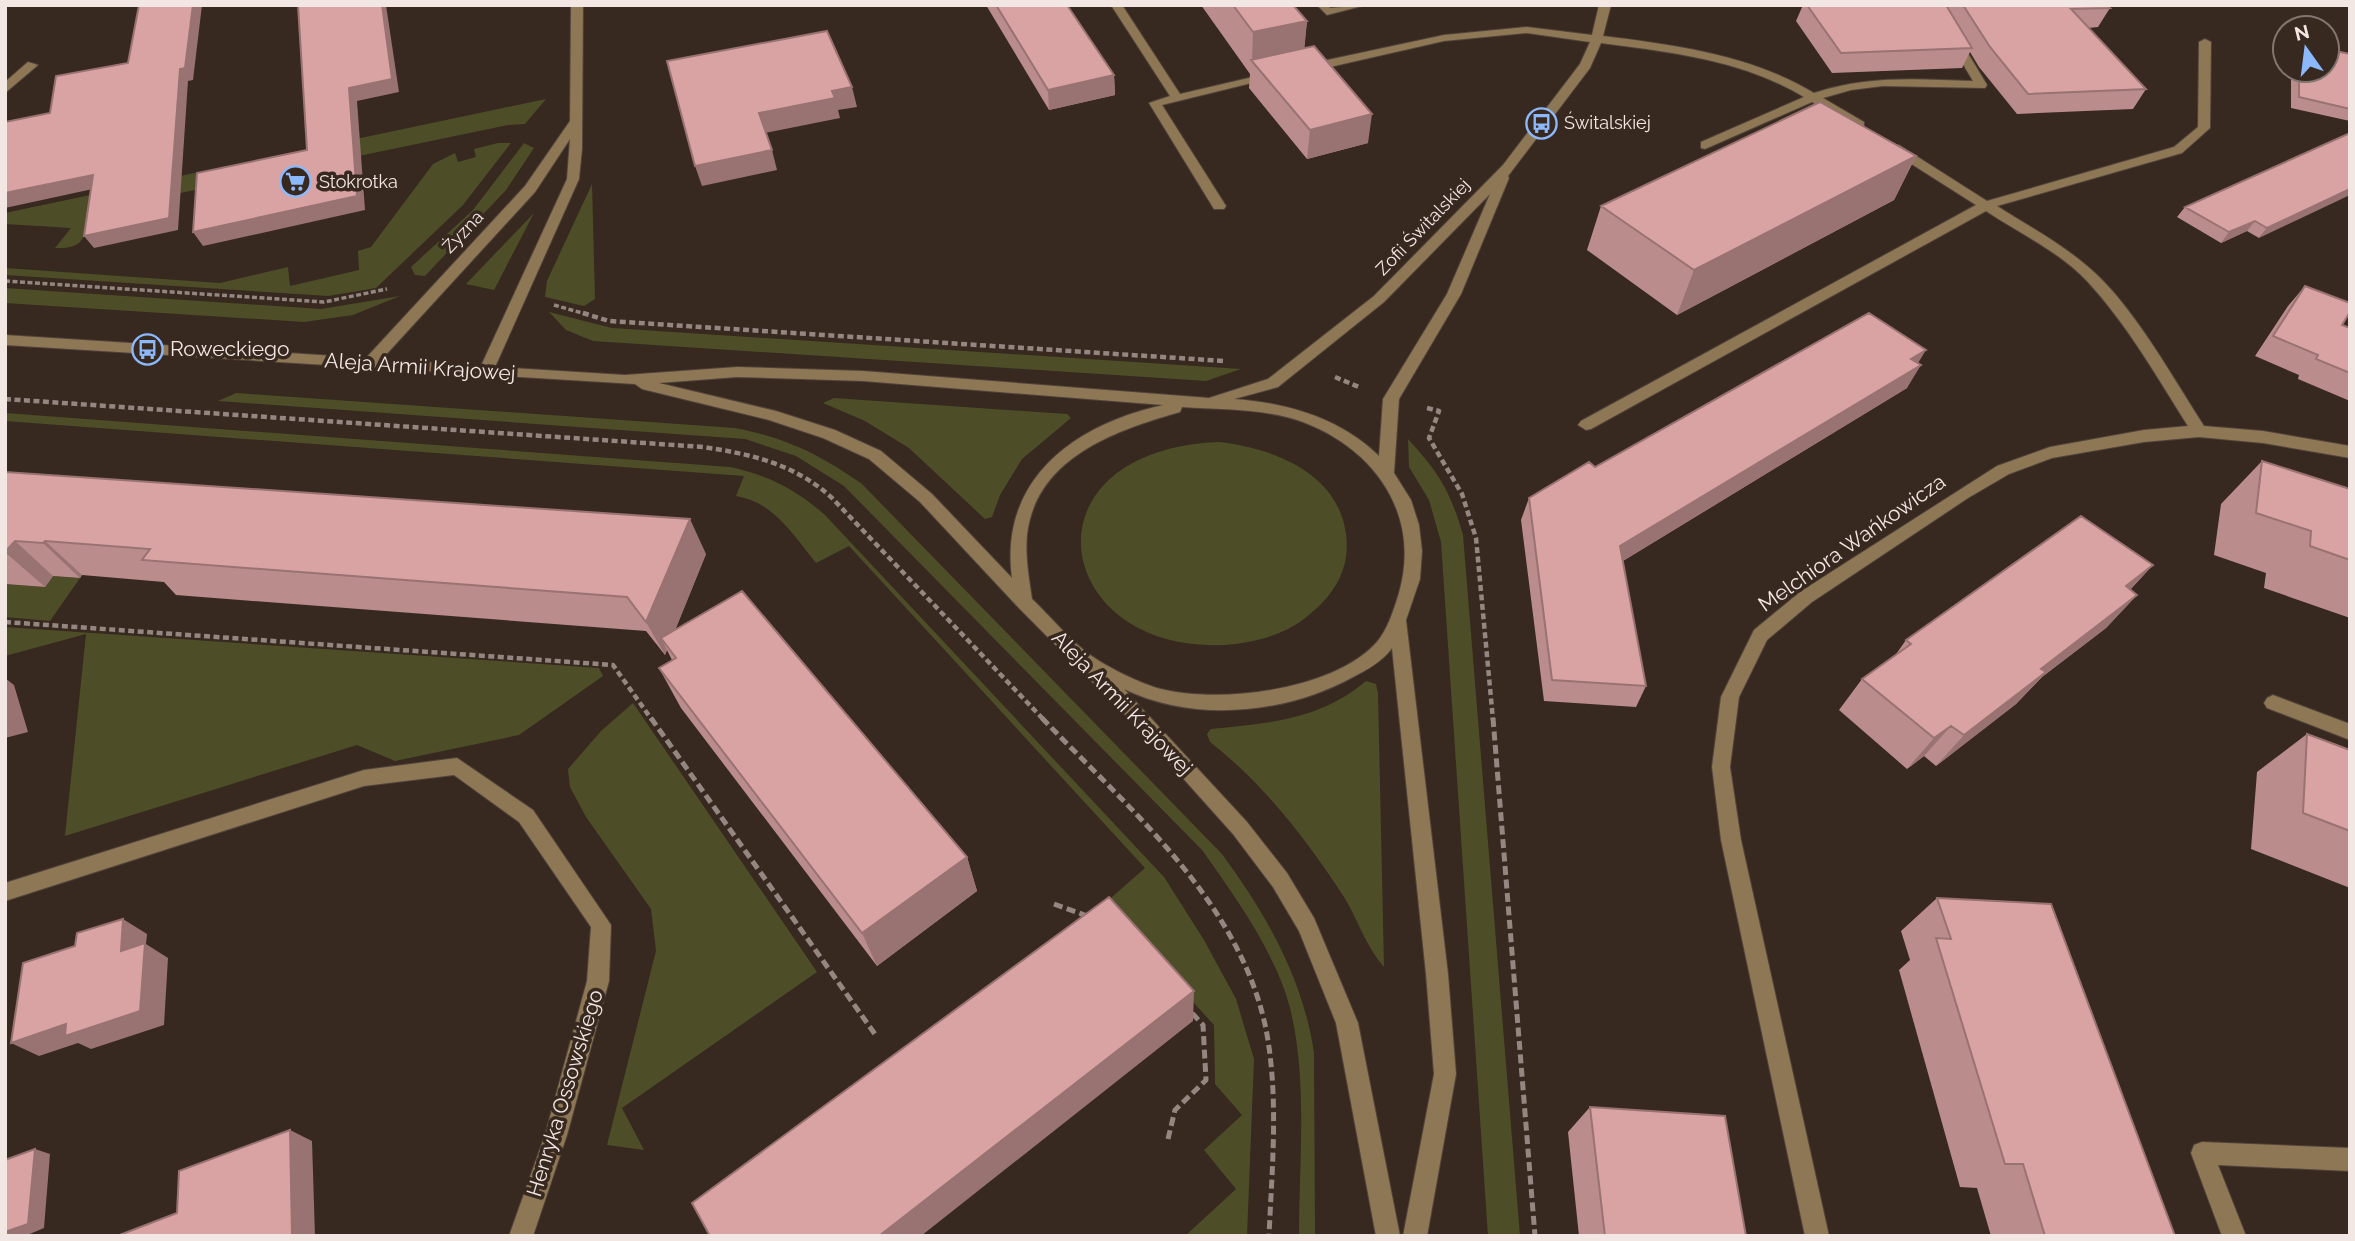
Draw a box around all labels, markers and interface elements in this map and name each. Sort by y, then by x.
north arrow [2271,14,2341,84]
text: N [2292,20,2312,45]
bus stop icon: Świtalskiej [1524,106,1558,140]
place label: Świtalskiej [1564,111,1651,133]
supermarket icon: Stokrotka [279,165,313,199]
place label: Stokrotka [319,171,398,192]
street label: Zofii Świtalskiej [1371,173,1474,279]
street label: Żyzna [438,206,487,257]
bus stop icon: Roweckiego [130,332,164,366]
place label: Roweckiego [170,336,290,361]
street label: Aleja Armii Krajowej [324,347,516,386]
street label: Melchiora Wańkowicza [1753,468,1950,617]
street label: Aleja Armii Krajowej [1047,625,1198,780]
street label: Henryka Ossowskiego [521,986,608,1199]

